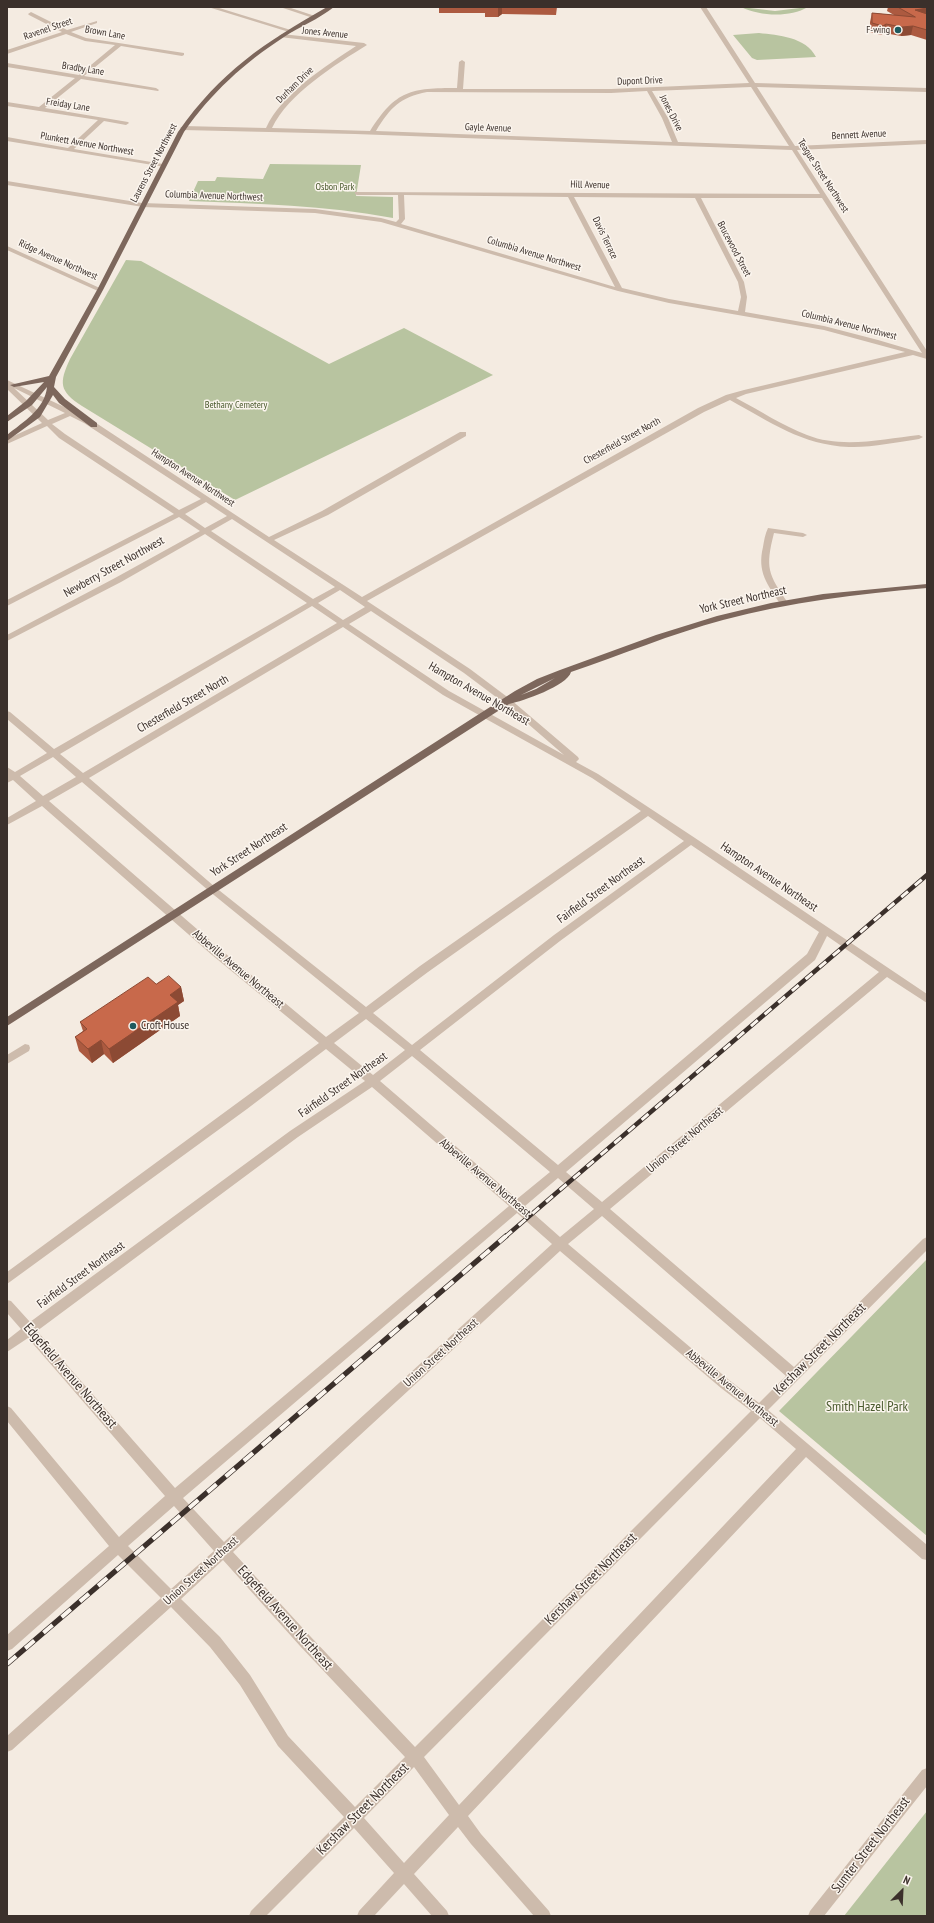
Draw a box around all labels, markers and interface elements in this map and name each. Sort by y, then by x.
street label: Ravenel Street [22,15,74,43]
street label: Brown Lane [84,24,126,42]
place label: F-wing [866,24,890,36]
street label: Jones Avenue [301,25,349,41]
marker: F-wing [893,25,903,35]
street label: Bradby Lane [61,60,105,78]
street label: Durham Drive [274,64,316,106]
street label: Dupont Drive [617,74,663,88]
street label: Jones Drive [657,93,685,133]
street label: Freiday Lane [45,96,91,114]
street label: Laurens Street Northwest [128,121,180,205]
street label: Gayle Avenue [465,121,511,135]
street label: Bennett Avenue [831,128,887,142]
street label: Plunkett Avenue Northwest [39,130,135,158]
street label: Teague Street Northwest [795,137,851,215]
street label: Hill Avenue [570,179,610,191]
park label: Osbon Park [316,181,354,193]
street label: Columbia Avenue Northwest [165,188,263,204]
street label: Davis Terrace [590,215,620,261]
street label: Brucewood Street [714,219,754,279]
street label: Columbia Avenue Northwest [486,234,582,274]
street label: Ridge Avenue Northwest [17,237,99,283]
street label: Columbia Avenue Northwest [800,307,898,343]
park label: Bethany Cemetery [205,399,267,411]
street label: Chesterfield Street North [582,415,662,467]
street label: Hampton Avenue Northwest [149,447,237,509]
street label: Newberry Street Northwest [61,533,167,601]
street label: York Street Northeast [698,583,788,617]
street label: Hampton Avenue Northeast [426,659,532,729]
street label: Chesterfield Street North [135,672,231,736]
street label: York Street Northeast [208,820,290,880]
street label: Hampton Avenue Northeast [718,839,820,915]
street label: Fairfield Street Northeast [554,853,648,927]
street label: Abbeville Avenue Northeast [189,927,287,1011]
place label: Croft House [141,1019,189,1033]
marker: Croft House [128,1021,138,1031]
street label: Fairfield Street Northeast [296,1049,390,1121]
street label: Union Street Northeast [644,1104,726,1176]
street label: Abbeville Avenue Northeast [436,1136,534,1220]
street label: Fairfield Street Northeast [34,1238,128,1312]
street label: Kershaw Street Northeast [770,1299,870,1399]
street label: Union Street Northeast [401,1316,481,1390]
street label: Edgefield Avenue Northeast [20,1320,120,1432]
street label: Abbeville Avenue Northeast [683,1346,781,1430]
park label: Smith Hazel Park [826,1399,908,1415]
street label: Kershaw Street Northeast [541,1529,641,1629]
street label: Union Street Northeast [161,1534,241,1608]
street label: Edgefield Avenue Northeast [234,1563,336,1673]
street label: Kershaw Street Northeast [313,1759,413,1859]
street label: Sumter Street Northeast [828,1794,914,1896]
north arrow [882,1871,922,1911]

